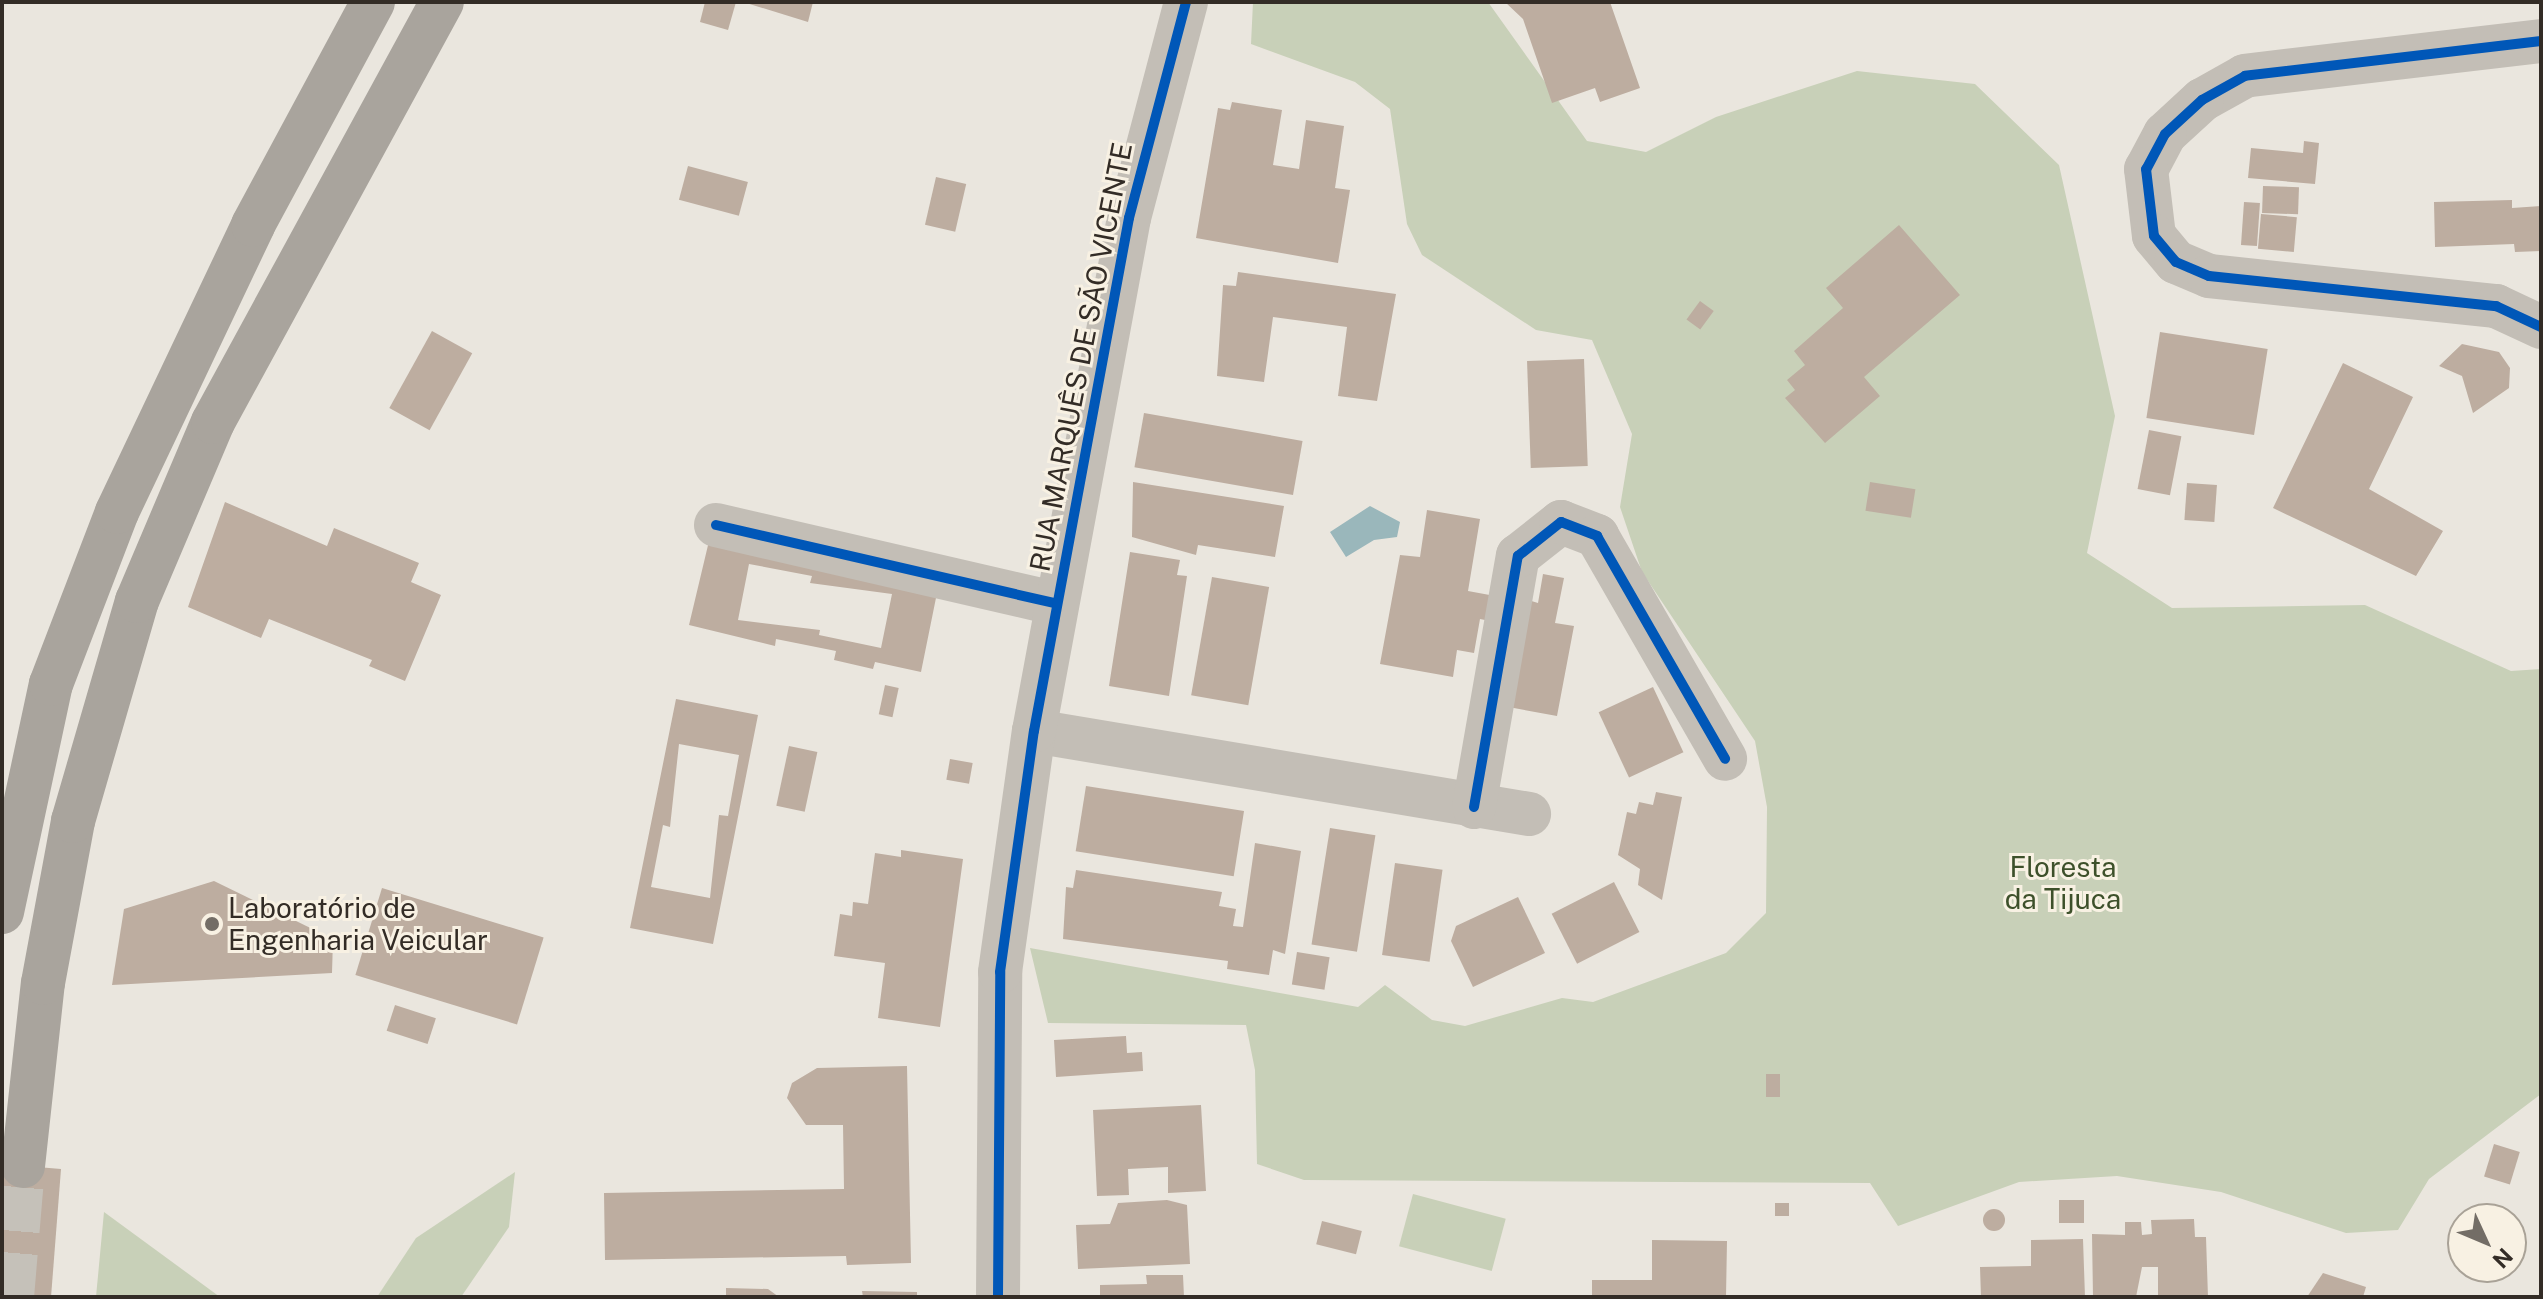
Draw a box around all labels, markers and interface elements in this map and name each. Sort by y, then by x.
street label: RUA MARQUÊS DE SÃO VICENTE [1023,139,1139,575]
park label: Floresta da Tijuca [2005,850,2121,916]
place label: Laboratório de Engenharia Veicular [228,891,489,957]
marker: Laboratório de Engenharia Veicular [203,915,221,933]
north arrow [2447,1203,2527,1283]
text: N [2487,1243,2518,1274]

